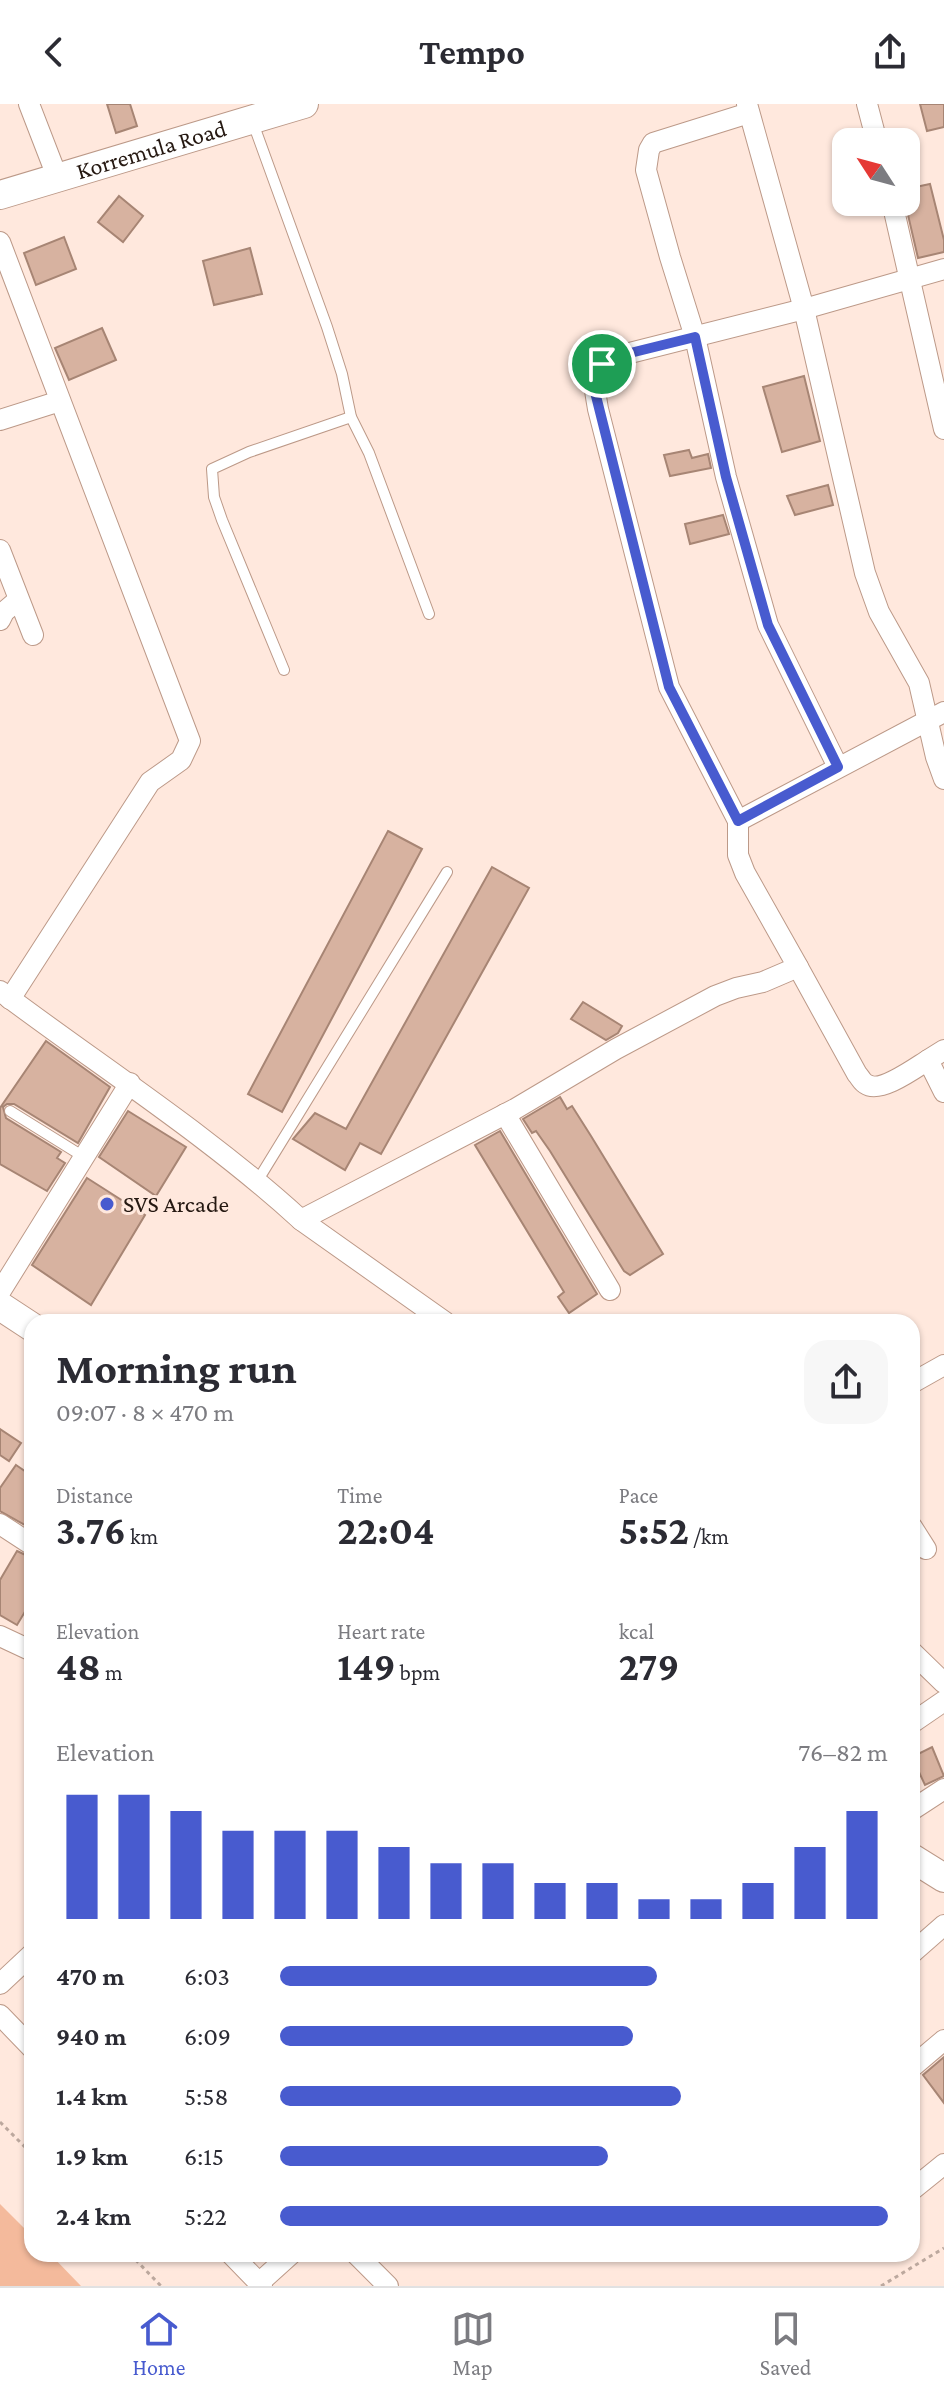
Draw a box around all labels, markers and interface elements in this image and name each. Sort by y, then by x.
icon: back [32,30,76,74]
icon: share [868,30,912,74]
text: Tempo [419,32,525,72]
street label: Korremula Road [73,114,230,184]
north arrow [832,128,920,216]
map controls [832,128,920,216]
pin [568,330,636,398]
icon: arrive [580,342,624,386]
place label: SVS Arcade [123,1190,229,1217]
marker: SVS Arcade [98,1195,116,1213]
button: share [804,1340,888,1424]
text: Morning run [56,1344,297,1392]
text: 09:07 · 8 × 470 m [56,1398,234,1427]
text: Distance [56,1483,133,1508]
text: Time [337,1483,382,1508]
text: Pace [619,1483,658,1508]
text: 3.76 [56,1508,126,1553]
text: 22:04 [337,1508,435,1553]
text: 5:52 [619,1508,689,1553]
text: km [126,1524,158,1549]
text: /km [689,1524,729,1549]
text: Elevation [56,1619,139,1644]
text: Heart rate [337,1619,425,1644]
text: kcal [619,1619,654,1644]
text: 48 [56,1644,101,1689]
text: 149 [337,1644,395,1689]
text: 279 [619,1644,679,1689]
text: m [101,1660,123,1685]
text: bpm [395,1660,440,1685]
text: Elevation [56,1738,154,1767]
text: 76–82 m [798,1738,888,1767]
text: 470 m [56,1962,124,1991]
text: 6:03 [184,1962,230,1991]
text: 940 m [56,2022,127,2051]
text: 6:09 [184,2022,231,2051]
text: 1.4 km [56,2082,128,2111]
text: 5:58 [184,2082,228,2111]
text: 1.9 km [56,2142,128,2171]
text: 6:15 [184,2142,224,2171]
text: 2.4 km [56,2202,131,2231]
text: 5:22 [184,2202,227,2231]
tab: Home [133,2307,185,2380]
tab: Map [451,2307,495,2380]
tab: Saved [760,2307,811,2380]

